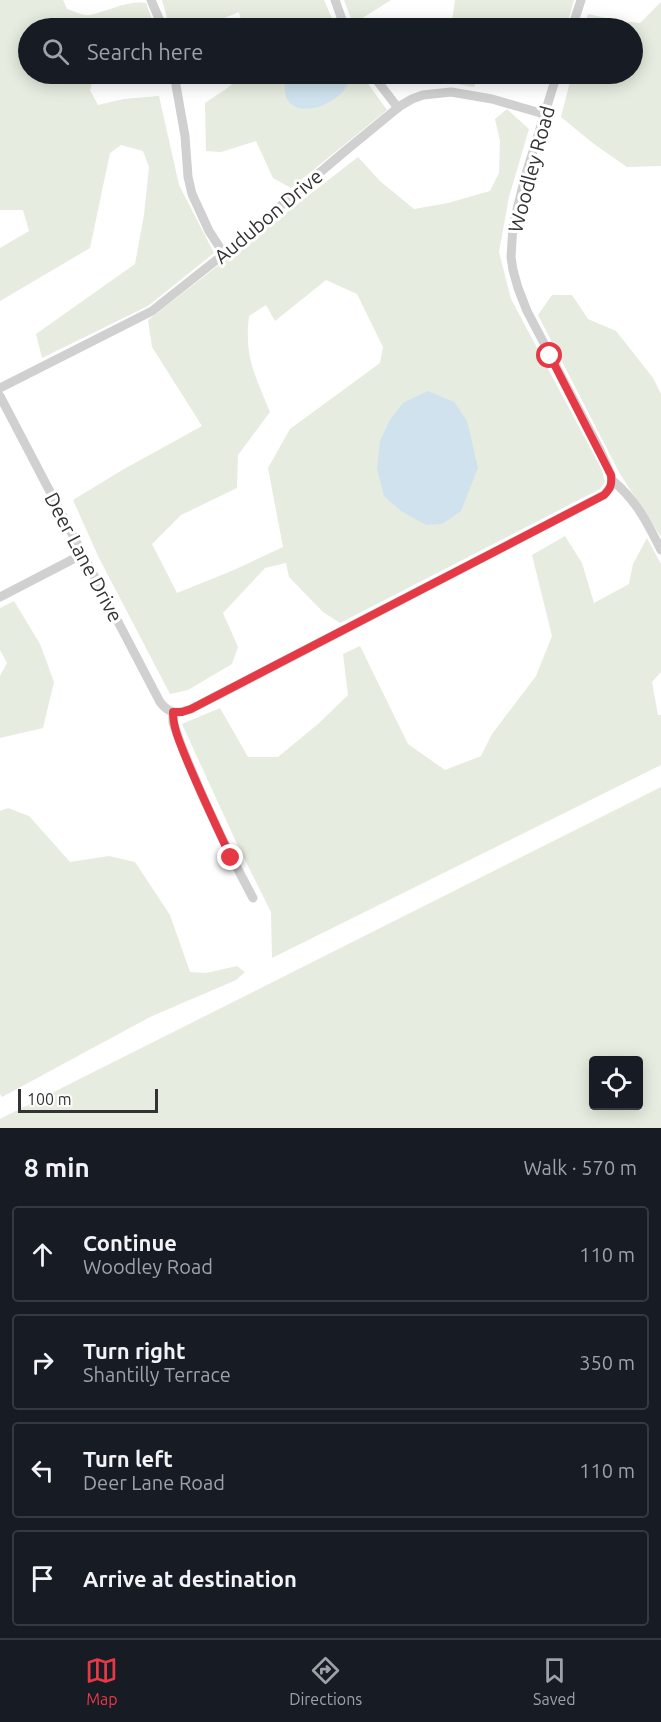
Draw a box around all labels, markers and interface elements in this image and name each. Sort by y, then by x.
search box [18,18,643,84]
icon: search [39,35,72,68]
text: Search here [87,39,203,64]
street label: Woodley Road [503,103,559,235]
street label: Audubon Drive [209,164,327,268]
route start [536,342,562,368]
street label: Deer Lane Drive [40,488,128,626]
route end [217,844,243,870]
map controls [589,1056,643,1110]
button: locate [589,1056,643,1110]
scale bar [18,1086,158,1114]
text: 100 m [27,1090,72,1108]
text: 8 min [24,1153,90,1182]
text: Walk · 570 m [524,1156,637,1179]
text: Continue [83,1230,177,1255]
icon: ahead [26,1238,59,1271]
text: 110 m [579,1243,635,1266]
text: Woodley Road [83,1255,213,1278]
text: Turn right [83,1338,185,1363]
icon: right [26,1346,59,1379]
text: 350 m [579,1351,635,1374]
text: Shantilly Terrace [83,1363,231,1386]
text: Turn left [83,1446,173,1471]
icon: left [26,1454,59,1487]
text: 110 m [579,1459,635,1482]
text: Deer Lane Road [83,1471,225,1494]
icon: arrive [26,1562,59,1595]
text: Arrive at destination [83,1566,297,1591]
tab: Map [85,1654,118,1708]
tab: Directions [289,1654,362,1708]
tab: Saved [533,1654,576,1708]

